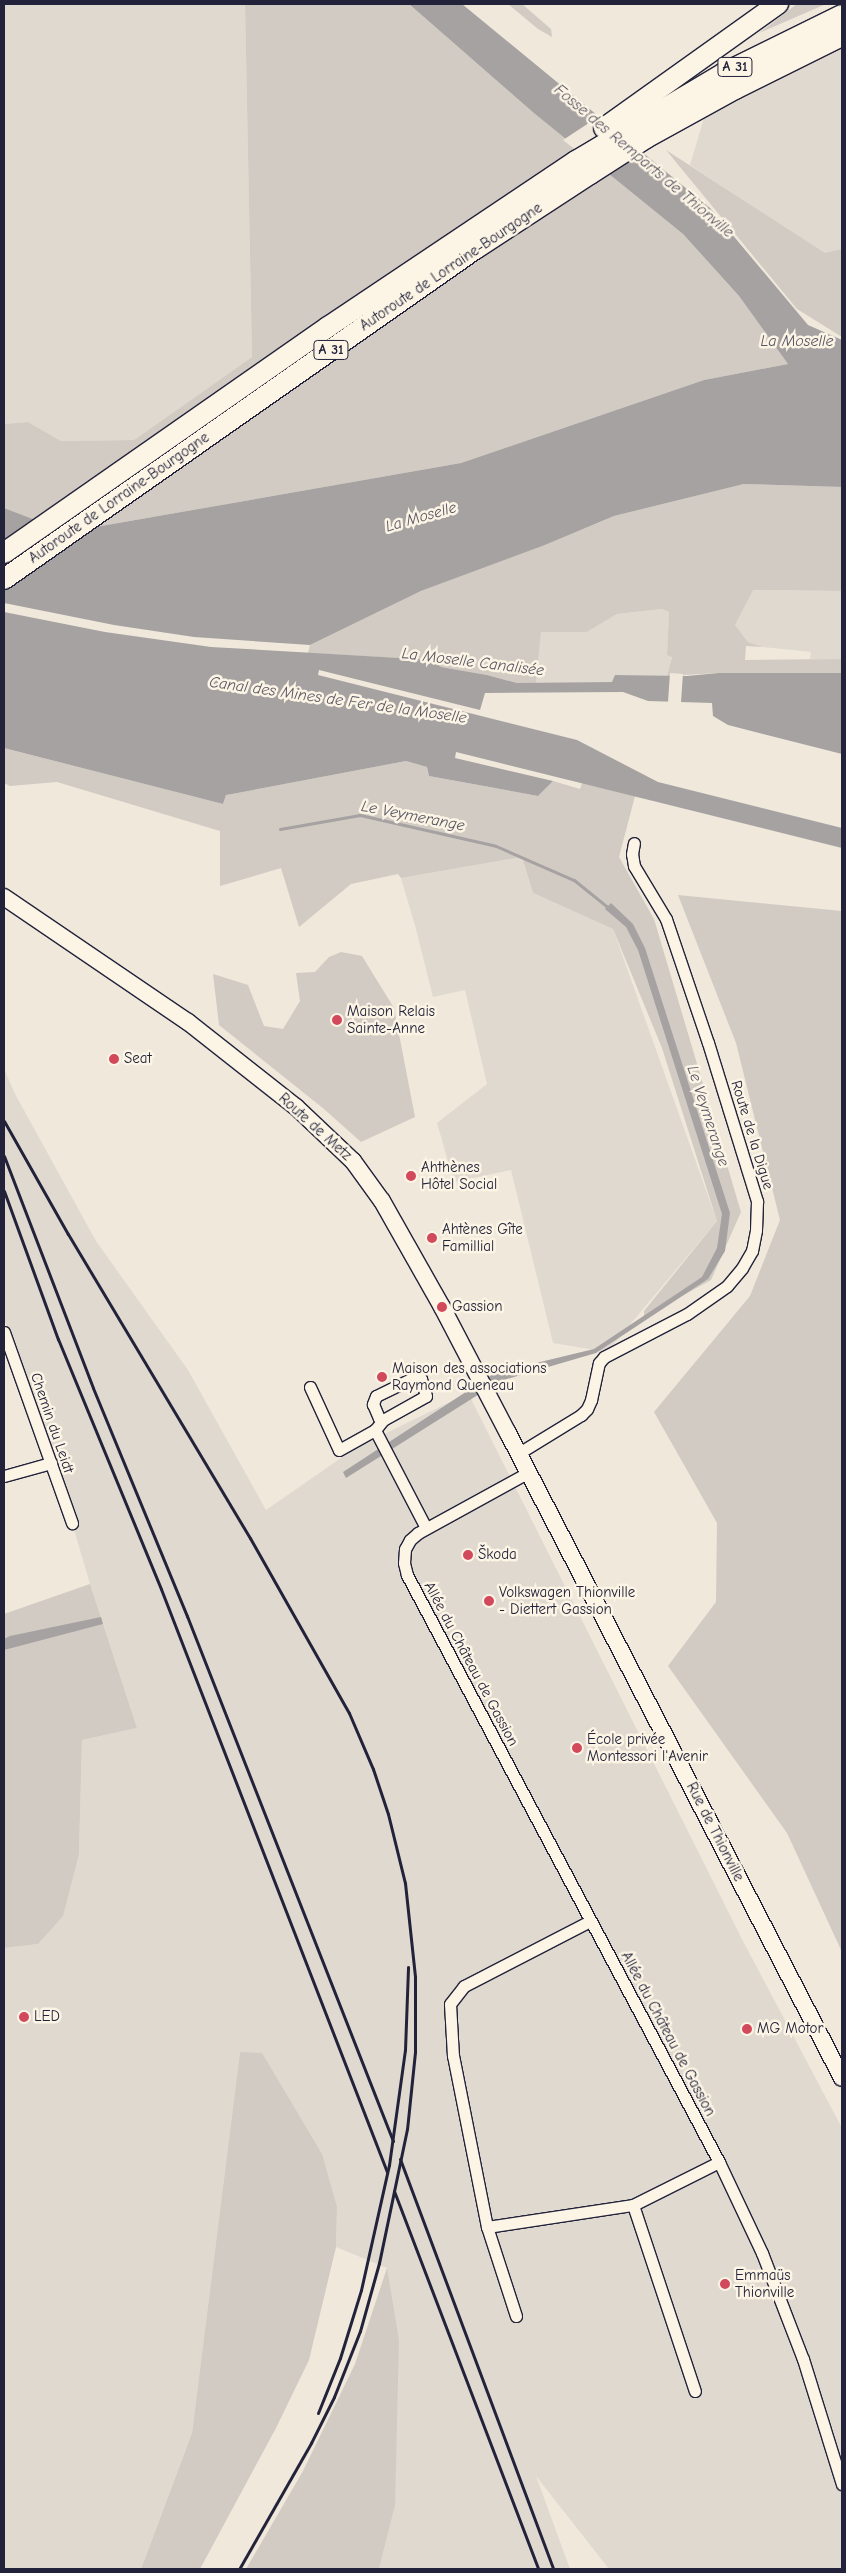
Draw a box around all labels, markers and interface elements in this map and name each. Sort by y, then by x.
road number: A 31 [716,56,754,78]
water label: Fosse des Remparts de Thionville [550,80,738,242]
street label: Autoroute de Lorraine-Bourgogne [356,199,546,335]
water label: La Moselle [760,331,834,351]
road number: A 31 [312,338,350,362]
street label: Autoroute de Lorraine-Bourgogne [25,429,213,567]
water label: La Moselle [383,498,459,536]
water label: La Moselle Canalisée [401,644,545,680]
water label: Canal des Mines de Fer de la Moselle [208,672,468,728]
water label: Le Veymerange [360,797,466,835]
place label: Maison Relais Sainte-Anne [347,1002,435,1037]
marker: Maison Relais Sainte-Anne [331,1014,343,1026]
place label: Seat [124,1050,152,1068]
marker: Seat [108,1053,120,1065]
water label: Le Veymerange [683,1063,733,1169]
street label: Route de la Digue [727,1078,777,1192]
street label: Route de Metz [275,1089,355,1165]
place label: Ahthènes Hôtel Social [421,1158,497,1193]
marker: Ahthènes Hôtel Social [405,1170,417,1182]
place label: Ahtènes Gîte Famillial [442,1220,523,1255]
marker: Ahtènes Gîte Famillial [426,1232,438,1244]
place label: Gassion [452,1298,503,1316]
marker: Gassion [436,1301,448,1313]
place label: Maison des associations Raymond Queneau [392,1359,547,1394]
street label: Chemin du Leidt [26,1370,78,1476]
marker: Maison des associations Raymond Queneau [376,1371,388,1383]
place label: Škoda [478,1546,517,1564]
marker: Škoda [462,1549,474,1561]
street label: Allée du Château de Gassion [420,1579,522,1749]
place label: Volkswagen Thionville - Diettert Gassion [499,1583,635,1618]
marker: Volkswagen Thionville - Diettert Gassion [483,1595,495,1607]
place label: École privée Montessori l'Avenir [587,1730,708,1765]
marker: École privée Montessori l'Avenir [571,1742,583,1754]
street label: Rue de Thionville [682,1779,748,1885]
street label: Allée du Château de Gassion [617,1949,719,2119]
place label: LED [34,2008,60,2026]
marker: LED [18,2011,30,2023]
place label: MG Motor [757,2020,823,2038]
marker: MG Motor [741,2023,753,2035]
place label: Emmaüs Thionville [735,2266,794,2301]
marker: Emmaüs Thionville [719,2278,731,2290]

